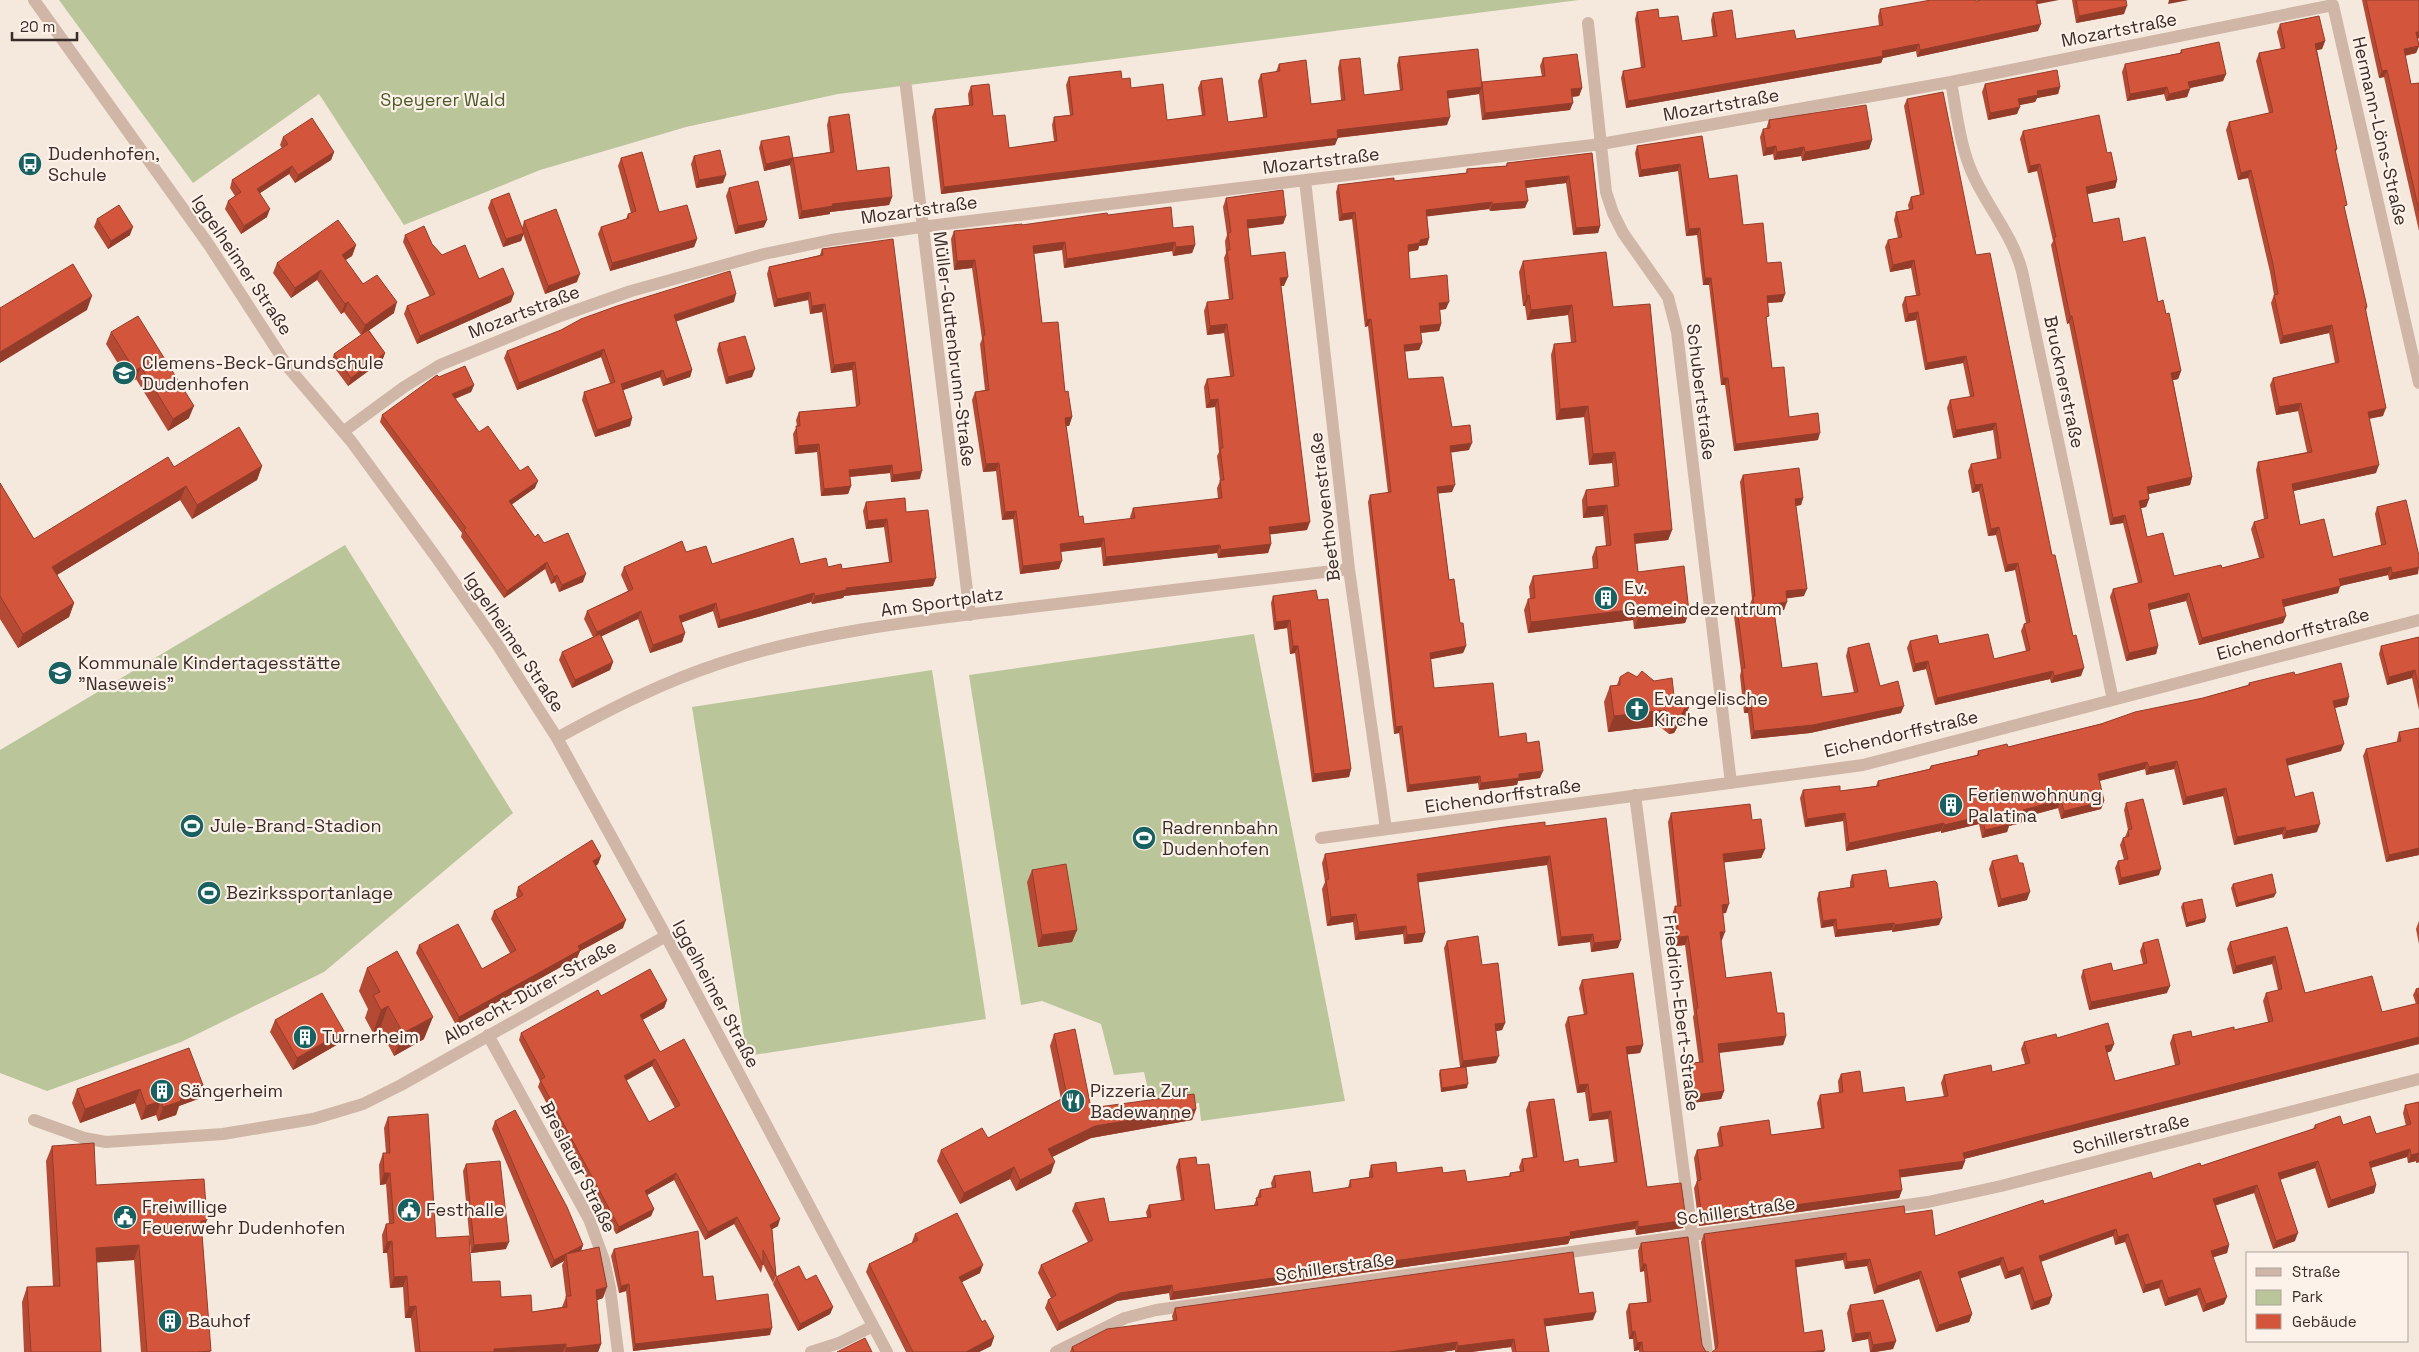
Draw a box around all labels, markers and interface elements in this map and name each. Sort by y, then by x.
street label: Mozartstraße [2059,7,2179,52]
scale bar [12,10,78,42]
text: 20 m [20,17,55,36]
street label: Hermann-Löns-Straße [2348,34,2413,228]
street label: Mozartstraße [1661,83,1781,126]
park label: Speyerer Wald [380,88,506,111]
place label: Dudenhofen, Schule [48,142,160,186]
street label: Mozartstraße [1261,142,1381,179]
bus stop icon: Dudenhofen, Schule [17,151,43,177]
street label: Iggelheimer Straße [187,190,298,339]
street label: Mozartstraße [859,190,979,229]
street label: Müller-Guttenbrunn-Straße [929,230,980,468]
street label: Mozartstraße [465,280,583,343]
street label: Brucknerstraße [2039,314,2090,450]
street label: Schubertstraße [1682,322,1721,462]
place label: Clemens-Beck-Grundschule Dudenhofen [142,351,384,395]
school or university icon: Clemens-Beck-Grundschule Dudenhofen [111,360,137,386]
street label: Beethovenstraße [1304,431,1345,583]
street label: Iggelheimer Straße [459,567,570,716]
place label: Ev. Gemeindezentrum [1624,576,1782,620]
street label: Am Sportplatz [879,582,1005,621]
building icon: Ev. Gemeindezentrum [1593,585,1619,611]
street label: Eichendorffstraße [2214,602,2372,665]
place label: Kommunale Kindertagesstätte "Naseweis" [78,651,341,695]
school or university icon: Kommunale Kindertagesstätte "Naseweis" [47,660,73,686]
place label: Evangelische Kirche [1654,687,1768,731]
church icon: Evangelische Kirche [1624,696,1650,722]
street label: Eichendorffstraße [1822,705,1980,762]
street label: Eichendorffstraße [1423,773,1583,818]
place label: Ferienwohnung Palatina [1968,783,2102,827]
building icon: Ferienwohnung Palatina [1938,792,1964,818]
sports icon: Jule-Brand-Stadion [179,813,205,839]
place label: Jule-Brand-Stadion [210,814,382,837]
place label: Radrennbahn Dudenhofen [1162,816,1278,860]
sports icon: Radrennbahn Dudenhofen [1131,825,1157,851]
sports icon: Bezirkssportanlage [196,880,222,906]
place label: Bezirkssportanlage [226,881,393,904]
street label: Friedrich-Ebert-Straße [1658,913,1705,1113]
street label: Iggelheimer Straße [668,916,765,1072]
street label: Albrecht-Dürer-Straße [439,934,621,1049]
building icon: Turnerheim [292,1024,318,1050]
place label: Turnerheim [322,1025,419,1048]
building icon: Sängerheim [149,1078,175,1104]
place label: Sängerheim [180,1079,283,1102]
place label: Pizzeria Zur Badewanne [1090,1079,1191,1123]
restaurant icon: Pizzeria Zur Badewanne [1060,1088,1086,1114]
street label: Breslauer Straße [535,1097,621,1236]
street label: Schillerstraße [2070,1108,2192,1159]
street label: Schillerstraße [1675,1191,1797,1230]
place label: Freiwillige Feuerwehr Dudenhofen [142,1195,345,1239]
public building icon: Festhalle [396,1197,422,1223]
place label: Festhalle [426,1198,505,1221]
public building icon: Freiwillige Feuerwehr Dudenhofen [112,1204,138,1230]
street label: Schillerstraße [1274,1247,1396,1286]
legend [2246,1252,2409,1342]
text: Straße [2292,1262,2341,1281]
text: Park [2292,1287,2323,1306]
building icon: Bauhof [157,1308,183,1334]
place label: Bauhof [188,1309,251,1332]
text: Gebäude [2292,1312,2357,1331]

